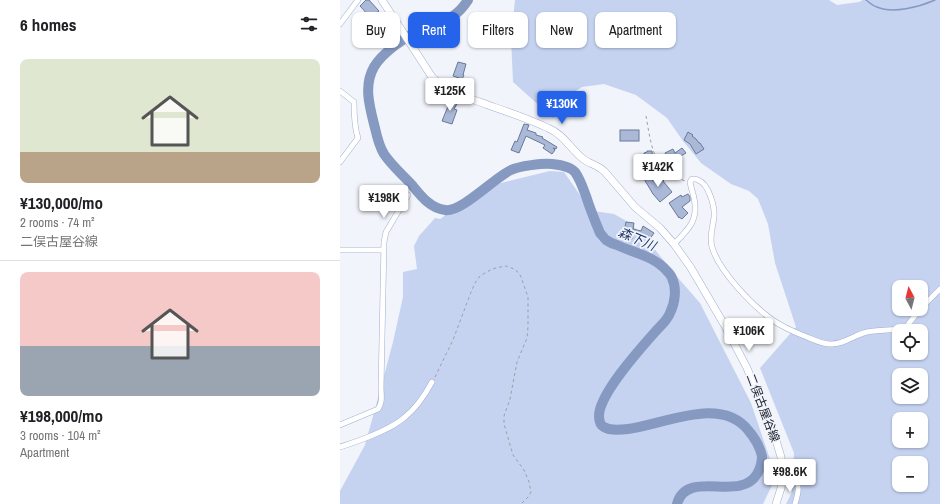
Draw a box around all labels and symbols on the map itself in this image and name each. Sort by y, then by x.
pin: ¥125K [422,78,478,112]
pin: ¥130K [534,91,590,125]
pin: ¥142K [630,154,686,188]
pin: ¥198K [356,185,412,219]
water label: 森下川 [616,224,660,255]
north arrow [892,280,928,316]
pin: ¥106K [721,318,777,352]
street label: 二俣古屋谷線 [743,372,783,444]
pin: ¥98.6K [757,459,823,493]

